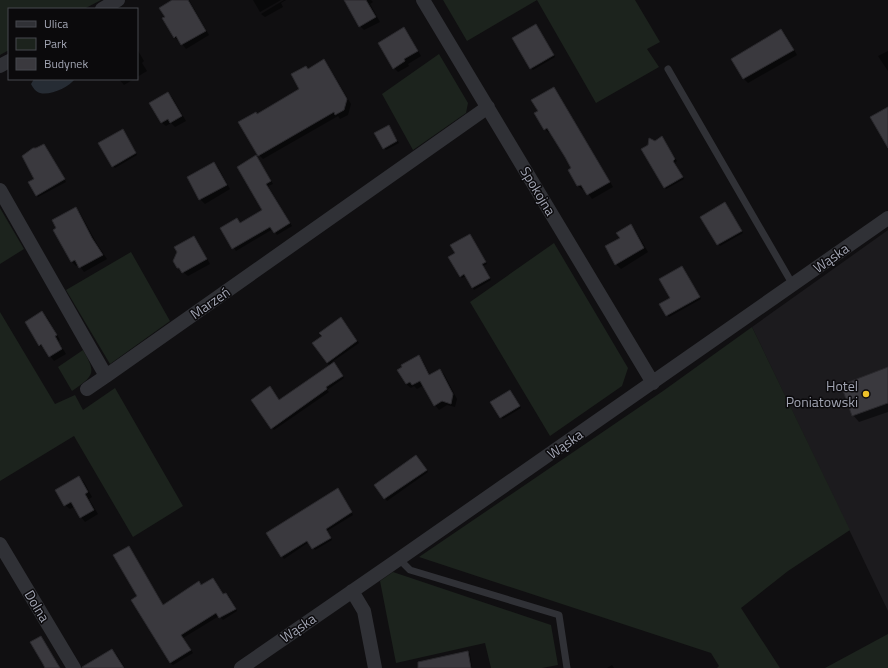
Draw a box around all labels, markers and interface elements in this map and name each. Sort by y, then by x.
legend [8,8,138,80]
text: Ulica [44,14,68,33]
text: Park [44,34,67,53]
text: Budynek [44,54,88,73]
street label: Spokojna [516,162,561,219]
street label: Wąska [809,238,853,277]
street label: Marzeń [185,281,234,324]
place label: Hotel Poniatowski [786,375,858,412]
marker: Hotel Poniatowski [861,389,871,399]
street label: Wąska [543,424,587,463]
street label: Dolna [20,586,55,626]
street label: Wąska [276,608,320,647]

